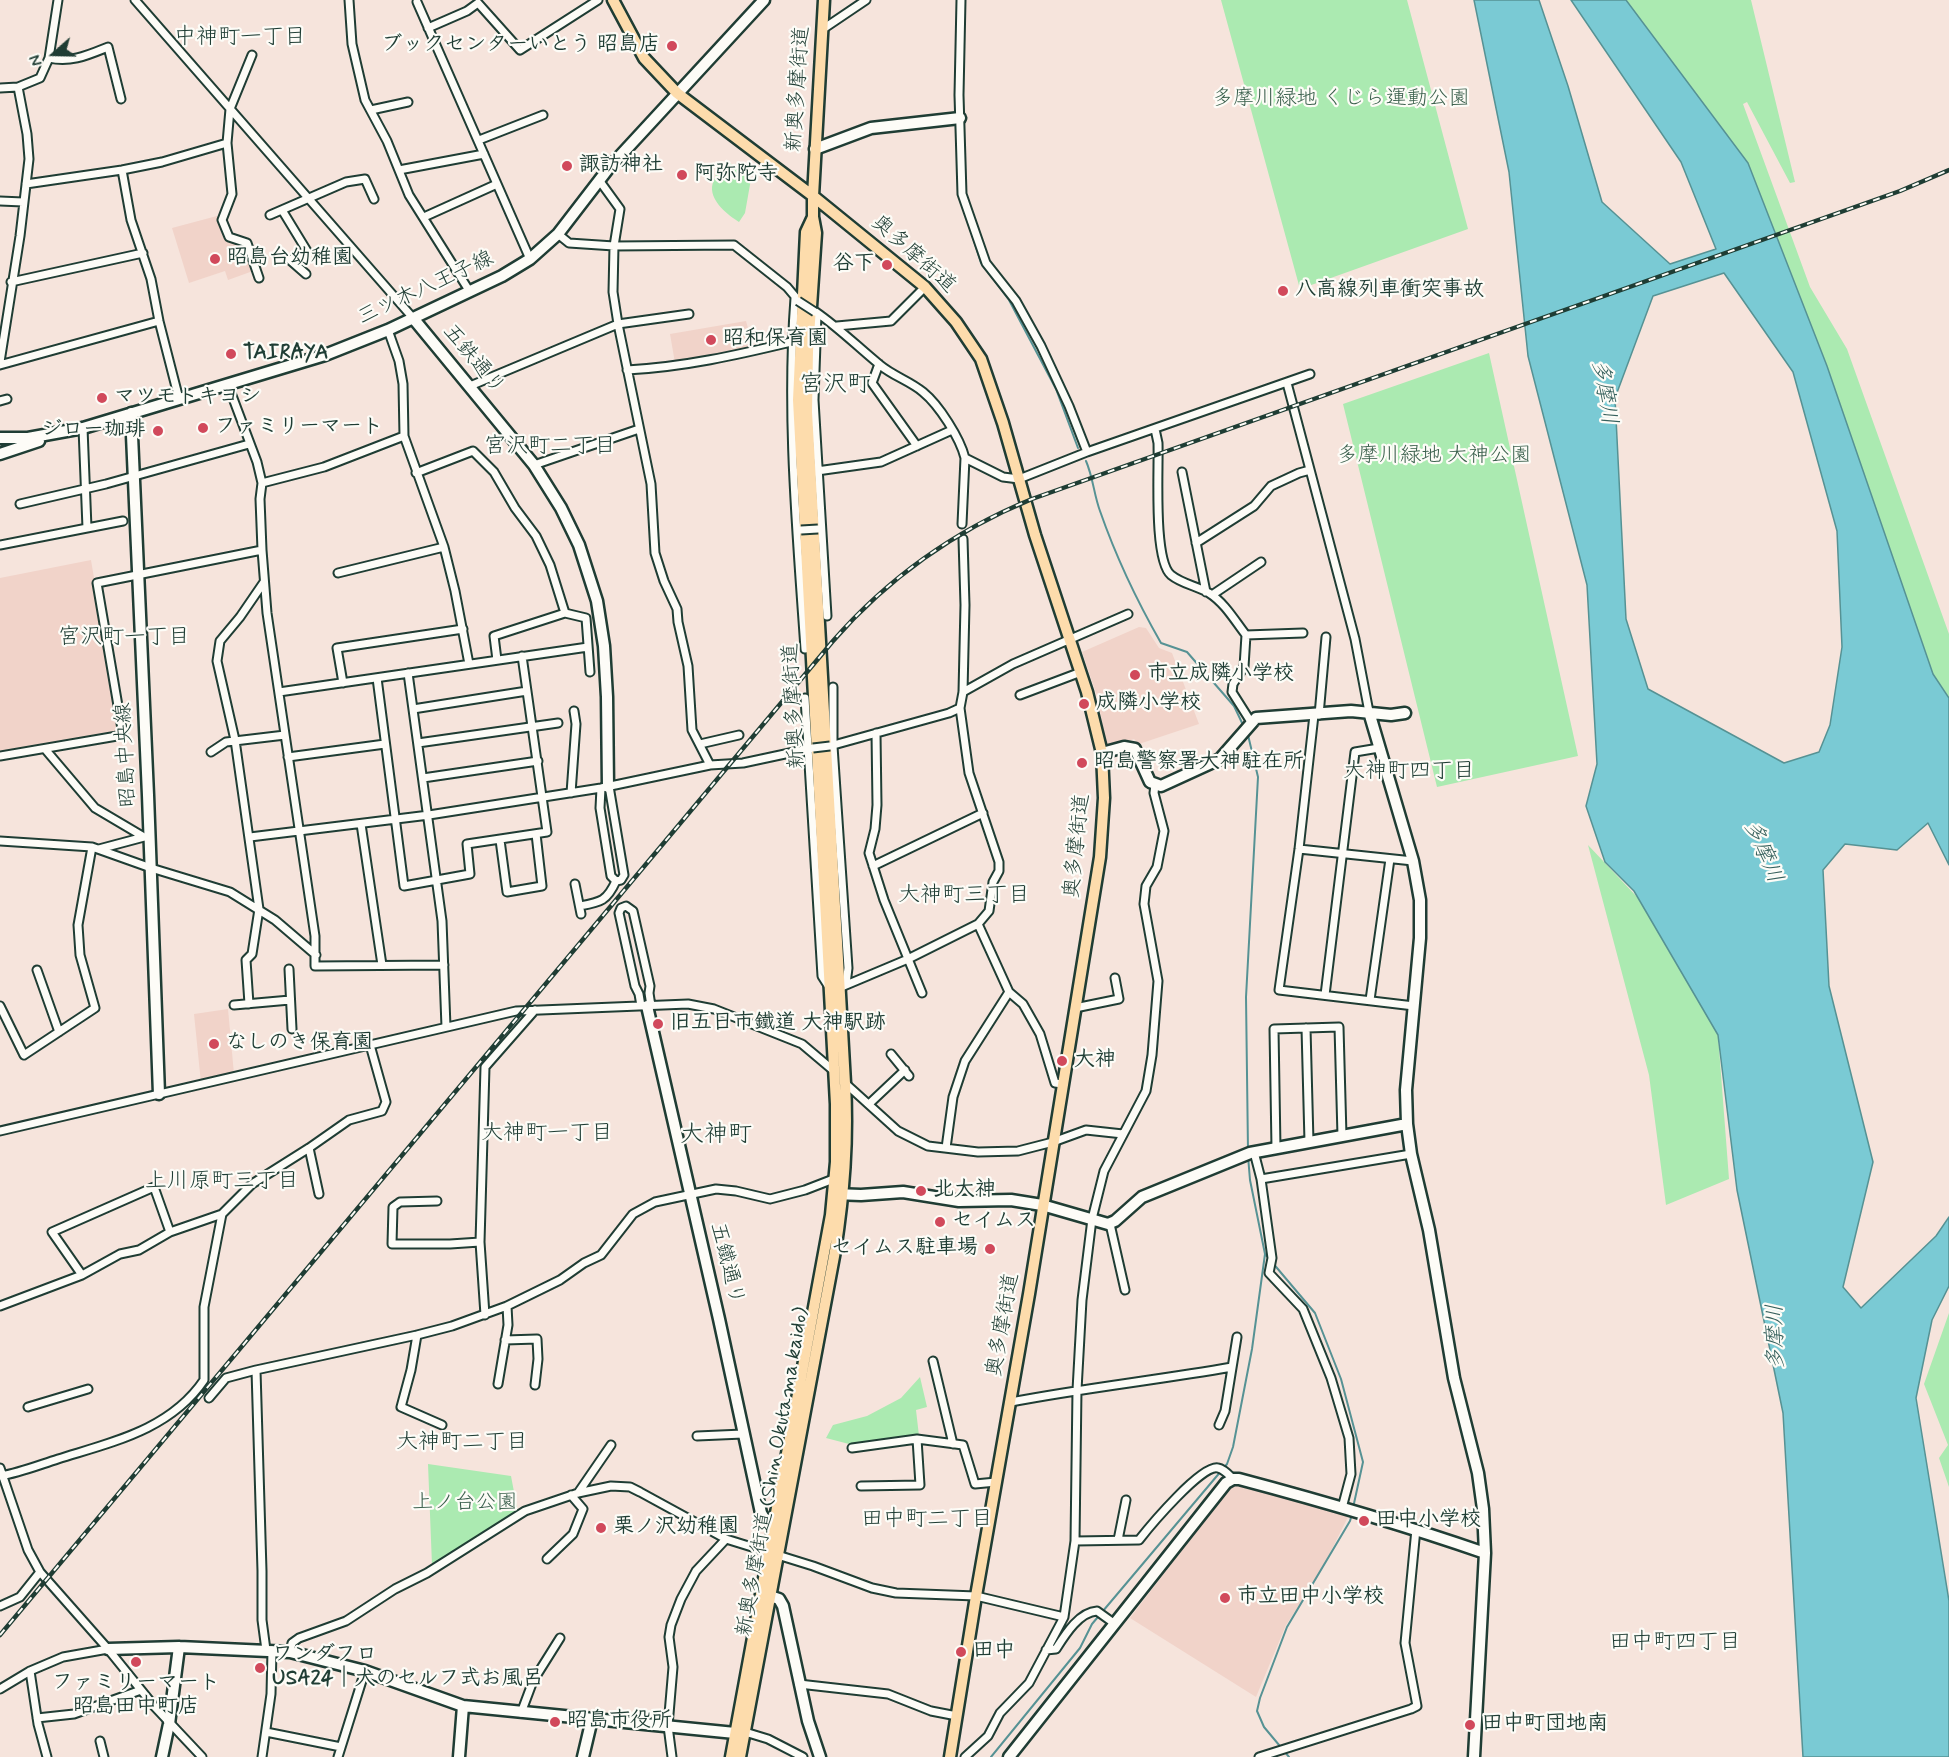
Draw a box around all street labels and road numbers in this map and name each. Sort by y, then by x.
street label: 新奥多摩街道 [782,25,816,153]
street label: 奥多摩街道 [866,211,960,299]
street label: 三ツ木八王子線 [354,247,498,331]
street label: 五鉄通り [436,320,510,400]
street label: 新奥多摩街道 [779,642,811,770]
street label: 昭島中央線 [112,702,142,808]
street label: 奥多摩街道 [1060,792,1096,900]
street label: 五鐵通り [704,1220,748,1308]
street label: 奥多摩街道 [982,1271,1026,1379]
street label: 新奥多摩街道 (Shin Okutama kaido) [733,1305,815,1639]

